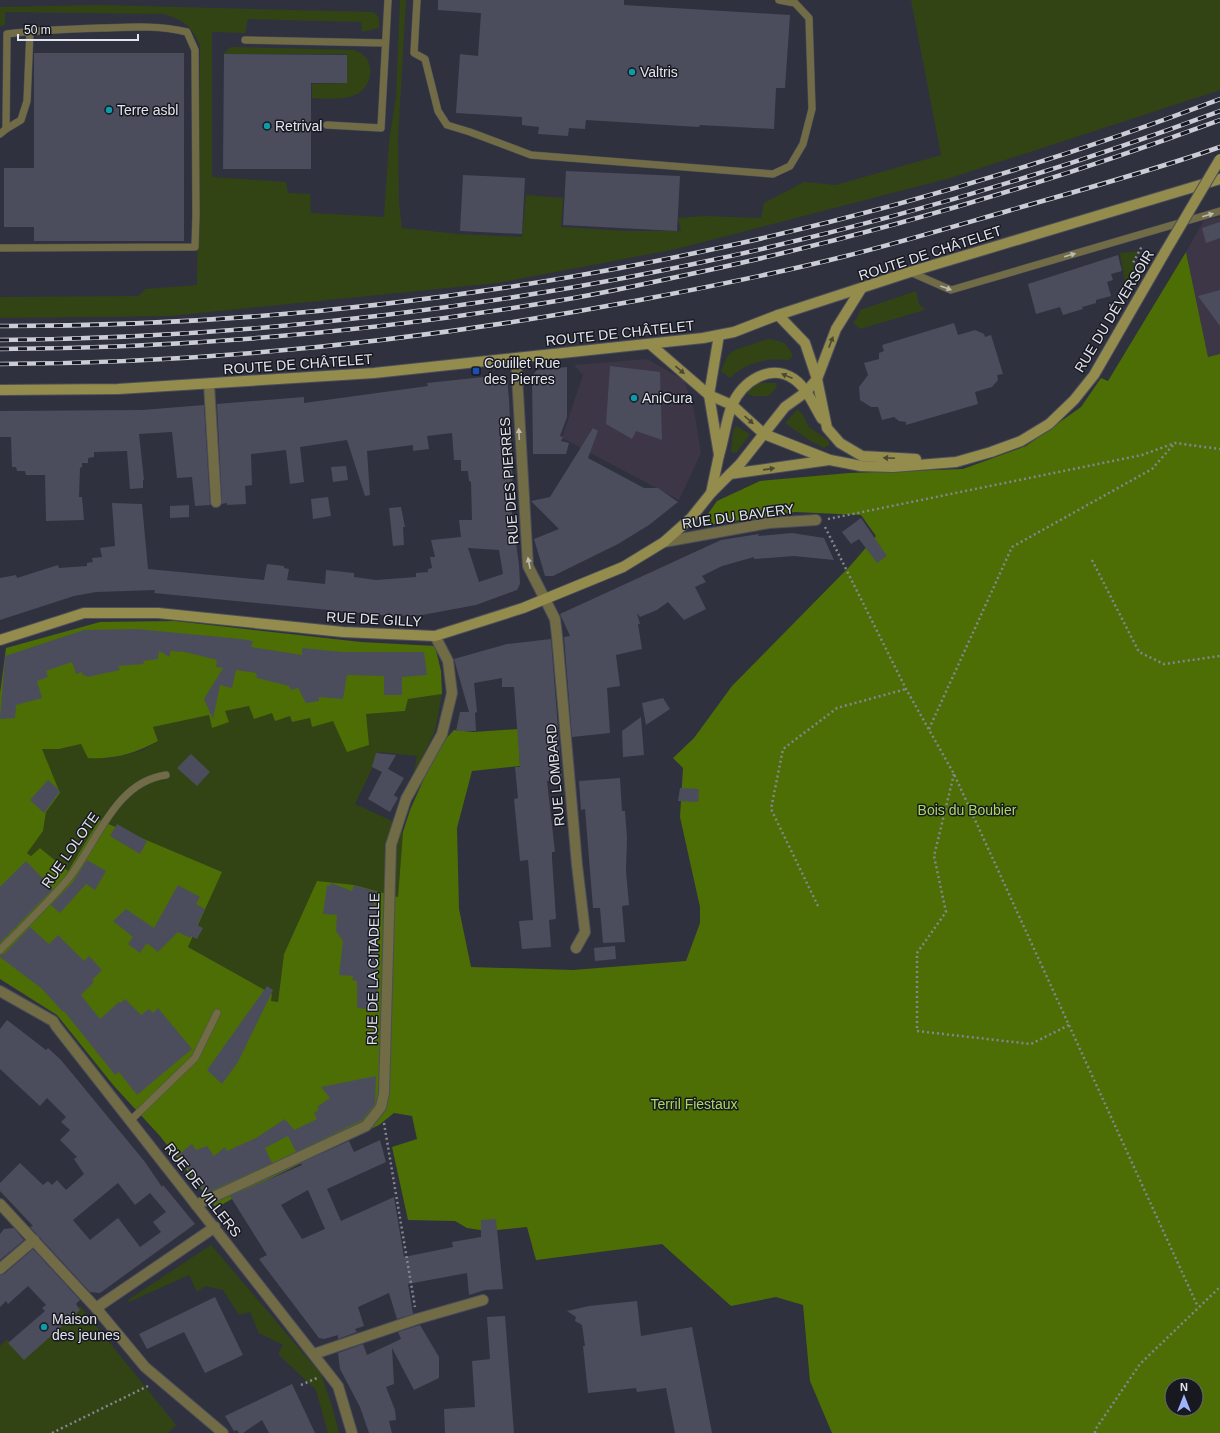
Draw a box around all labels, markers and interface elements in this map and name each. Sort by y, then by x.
scale bar [18,16,138,42]
text: 50 m [24,23,51,37]
place label: Valtris [640,64,678,80]
marker: Valtris [627,67,637,77]
place label: Terre asbl [117,102,178,118]
marker: Terre asbl [104,105,114,115]
place label: Retrival [275,118,322,134]
marker: Retrival [262,121,272,131]
one-way arrow [1203,212,1215,218]
street label: ROUTE DE CHÂTELET [857,222,1004,284]
street label: RUE DU DÉVERSOIR [1071,247,1157,375]
one-way arrow [1064,252,1076,258]
one-way arrow [940,285,952,291]
street label: ROUTE DE CHÂTELET [545,317,696,349]
one-way arrow [828,336,834,348]
street label: ROUTE DE CHÂTELET [223,351,373,377]
place label: Couillet Rue des Pierres [484,355,560,387]
one-way arrow [675,365,685,374]
marker: Couillet Rue des Pierres [471,366,481,376]
one-way arrow [780,373,792,379]
place label: AniCura [642,390,693,406]
marker: AniCura [629,393,639,403]
one-way arrow [744,416,754,425]
street label: RUE DES PIERRES [497,417,521,545]
one-way arrow [516,428,523,440]
one-way arrow [882,455,895,461]
one-way arrow [763,466,775,472]
street label: RUE DU BAVERY [681,500,796,532]
one-way arrow [525,557,531,570]
street label: RUE DE GILLY [326,609,423,630]
street label: RUE LOMBARD [543,723,567,827]
park label: Bois du Boubier [918,802,1017,818]
street label: RUE LOLOTE [38,809,102,891]
street label: RUE DE LA CITADELLE [364,893,382,1045]
park label: Terril Fiestaux [650,1096,738,1112]
street label: RUE DE VILLERS [161,1140,245,1240]
place label: Maison des jeunes [52,1311,120,1343]
marker: Maison des jeunes [39,1322,49,1332]
north arrow [1164,1377,1204,1417]
text: N [1180,1381,1188,1393]

